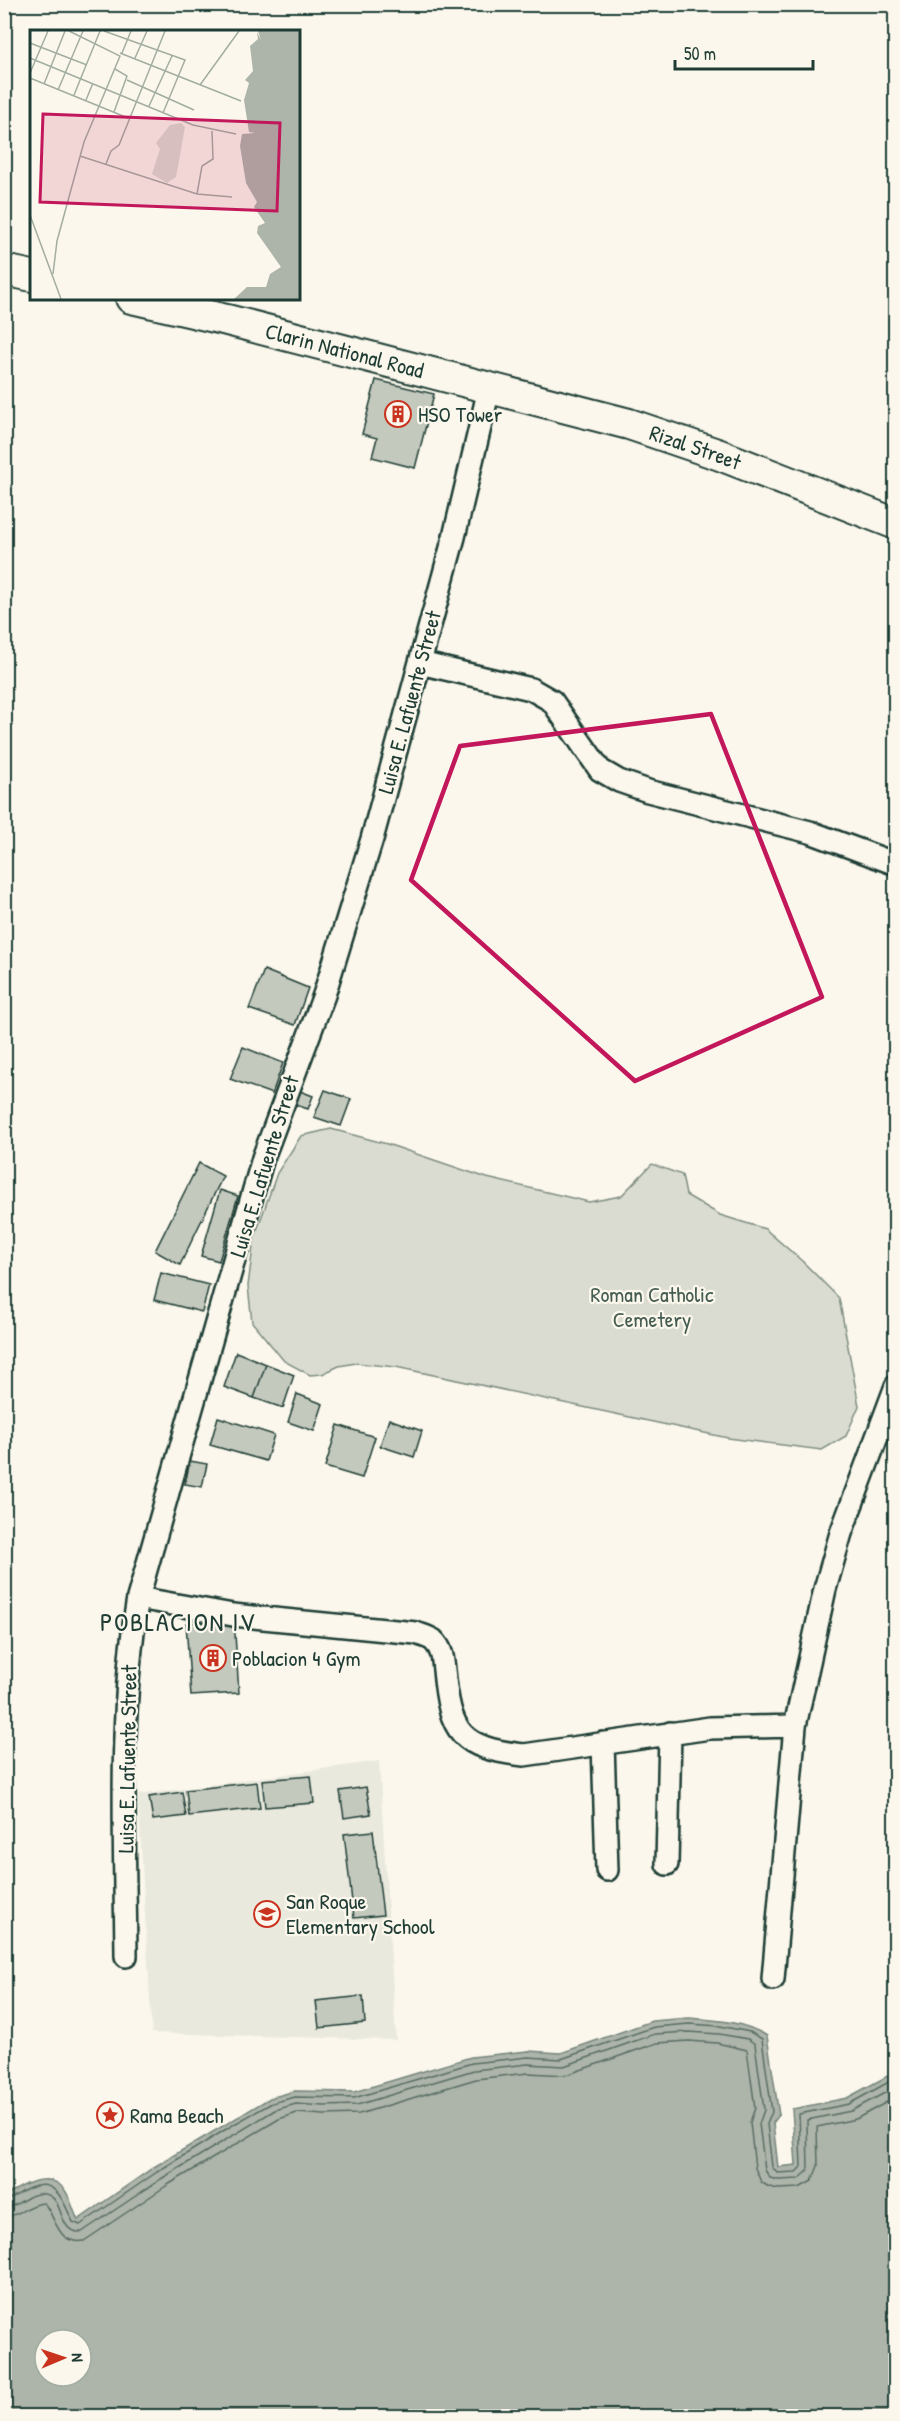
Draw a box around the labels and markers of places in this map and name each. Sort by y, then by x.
building icon: HSO Tower [383,399,413,429]
place label: HSO Tower [418,399,503,429]
building icon: Poblacion 4 Gym [198,1643,228,1673]
place label: Poblacion 4 Gym [232,1643,360,1673]
place label: San Roque Elementary School [286,1886,435,1941]
school or university icon: San Roque Elementary School [252,1899,282,1929]
place icon: Rama Beach [95,2100,125,2130]
place label: Rama Beach [130,2100,224,2130]

